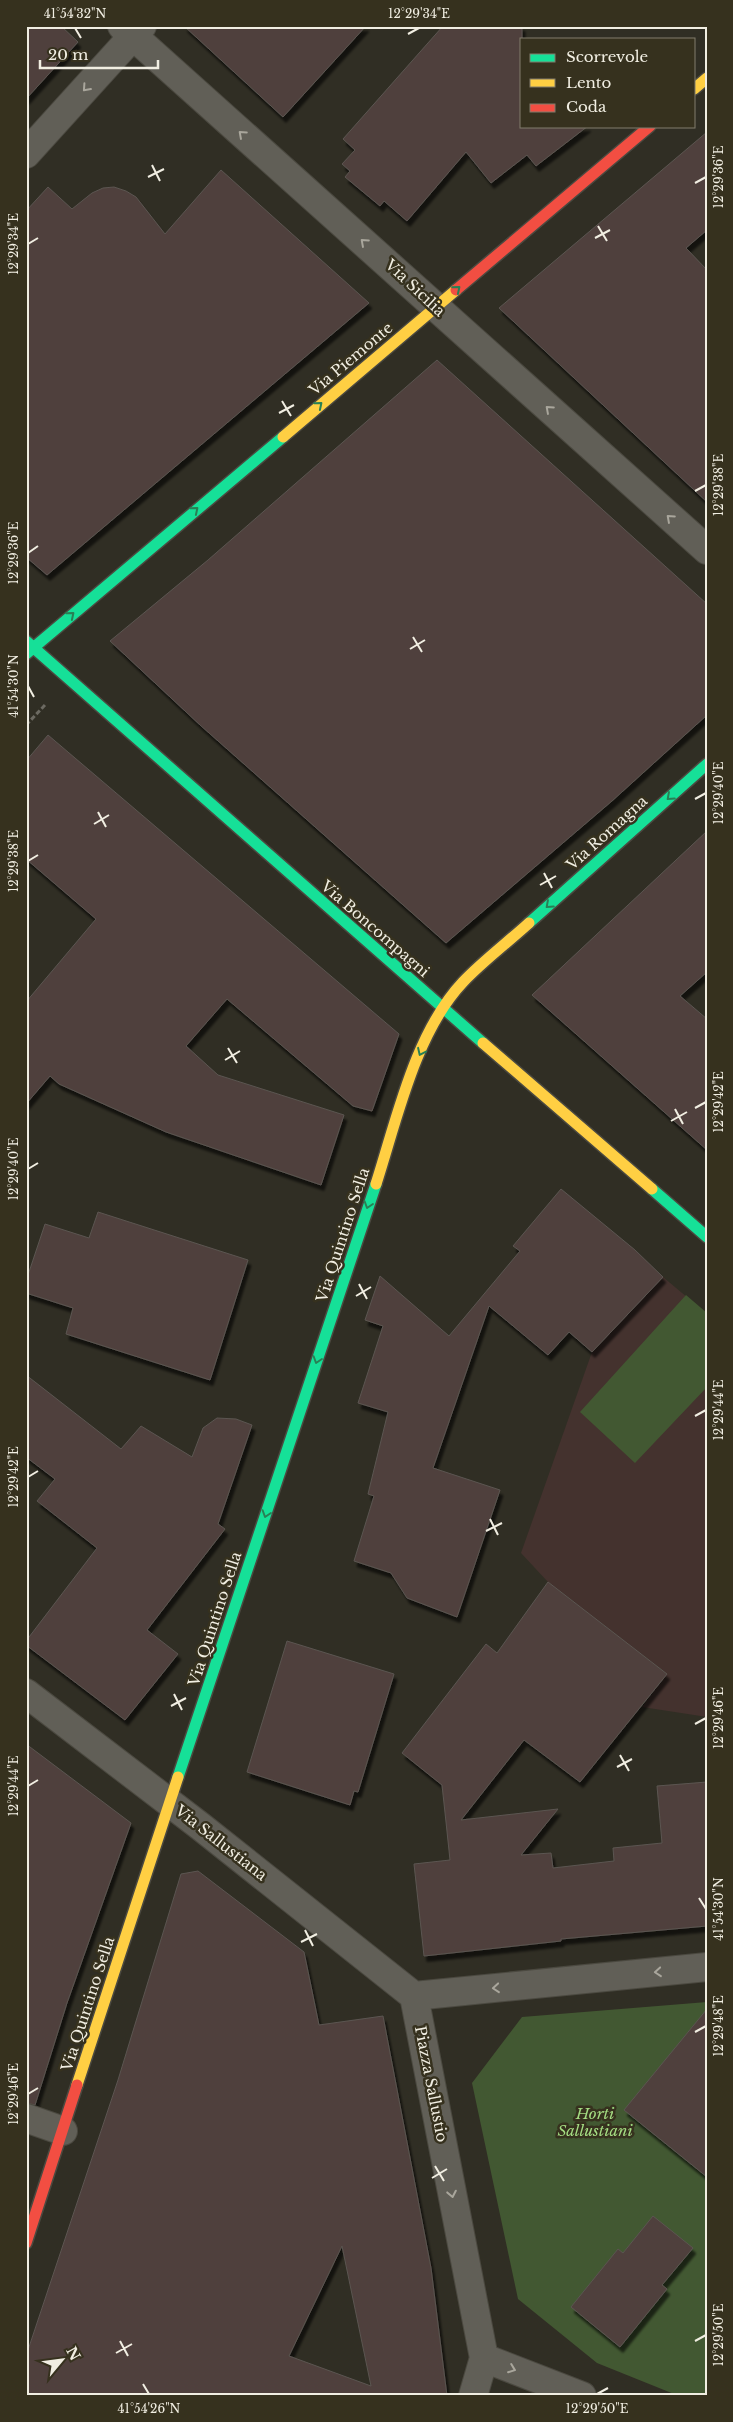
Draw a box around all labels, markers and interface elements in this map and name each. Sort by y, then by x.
text: 41°54'32"N [44,6,106,21]
text: 12°29'34"E [388,6,450,21]
scale bar [40,38,158,70]
legend [520,38,696,128]
text: 20 m [48,45,88,64]
text: Scorrevole [566,47,648,66]
text: Lento [566,73,612,92]
one-way arrow [83,83,92,92]
text: Coda [566,97,607,116]
one-way arrow [239,130,248,139]
text: 12°29'36"E [711,145,726,208]
text: 12°29'34"E [6,213,21,275]
one-way arrow [360,238,369,247]
street label: Via Sicilia [381,254,450,321]
one-way arrow [451,286,460,295]
street label: Via Piemonte [304,318,397,400]
one-way arrow [314,402,323,411]
one-way arrow [546,406,555,415]
text: 12°29'38"E [711,454,726,516]
one-way arrow [190,507,199,516]
one-way arrow [667,514,676,523]
text: 12°29'36"E [6,521,21,584]
one-way arrow [65,613,74,621]
text: 41°54'30"N [6,654,21,718]
text: 12°29'40"E [711,761,726,824]
street label: Via Romagna [561,791,652,875]
one-way arrow [667,791,676,800]
text: 12°29'38"E [6,830,21,892]
street label: Via Boncompagni [316,876,434,981]
one-way arrow [546,899,555,908]
one-way arrow [417,1046,427,1055]
text: 12°29'42"E [711,1071,726,1133]
text: 12°29'40"E [6,1137,21,1200]
street label: Via Quintino Sella [311,1164,373,1306]
one-way arrow [364,1201,374,1209]
one-way arrow [313,1355,323,1363]
text: 12°29'44"E [711,1379,726,1441]
text: 12°29'42"E [6,1446,21,1508]
one-way arrow [262,1509,272,1517]
street label: Via Quintino Sella [183,1548,245,1690]
text: 12°29'46"E [711,1687,726,1749]
text: 12°29'44"E [6,1755,21,1817]
street label: Via Sallustiana [171,1800,272,1885]
text: 41°54'30"N [711,1877,726,1941]
street label: Via Quintino Sella [56,1933,118,2075]
one-way arrow [654,1966,662,1977]
one-way arrow [492,1982,500,1993]
text: 12°29'48"E [711,1995,726,2057]
street label: Piazza Sallustio [411,2024,452,2144]
text: 12°29'46"E [6,2063,21,2125]
park label: Horti Sallustiani [557,2104,633,2140]
one-way arrow [447,2190,457,2198]
text: 12°29'50"E [711,2303,726,2366]
north arrow [38,2334,88,2384]
text: N [62,2344,84,2364]
one-way arrow [508,2363,516,2373]
text: 41°54'26"N [118,2401,181,2416]
text: 12°29'50"E [566,2401,629,2416]

